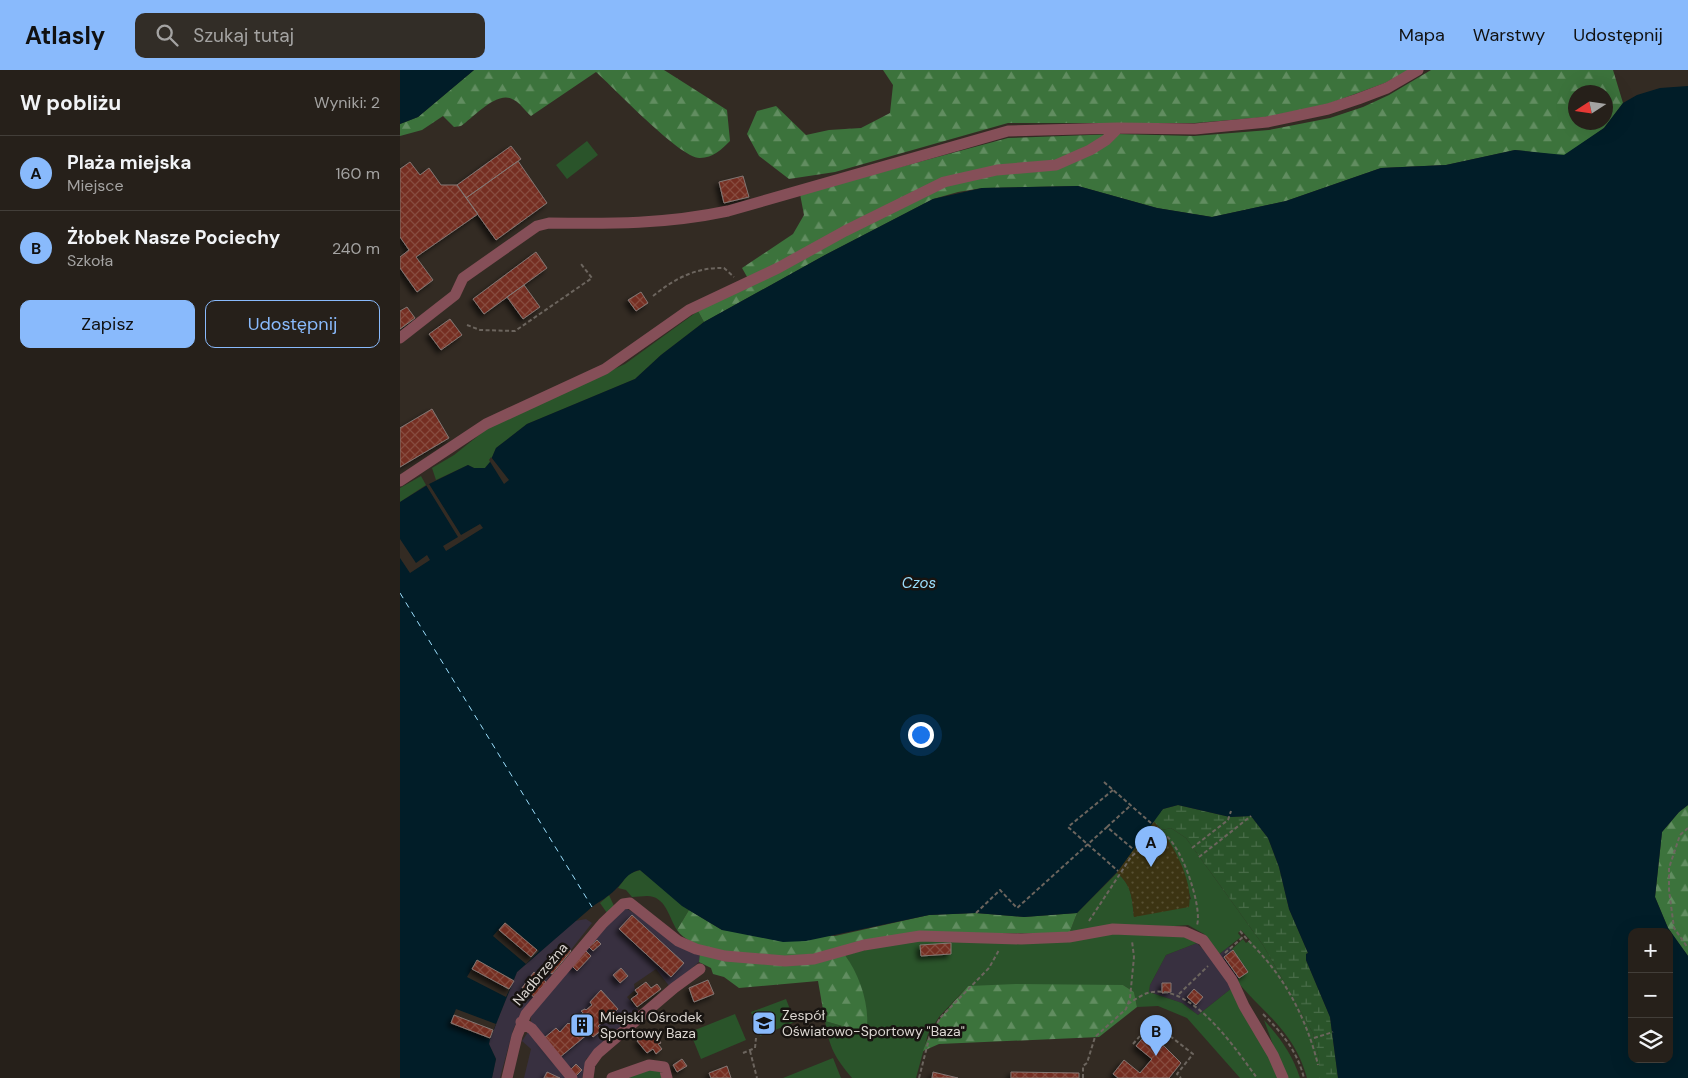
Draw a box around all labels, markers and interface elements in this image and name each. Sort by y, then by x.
search box [135,13,485,58]
text: Atlasly [25,20,105,51]
icon: search [153,21,181,49]
text: Szukaj tutaj [193,23,294,48]
text: Mapa [1399,23,1445,47]
text: Warstwy [1473,23,1545,47]
text: Udostępnij [1573,23,1663,47]
north arrow [1568,85,1613,130]
text: W pobliżu [20,89,121,117]
text: Wyniki: 2 [314,92,380,113]
text: Plaża miejska [67,150,191,175]
text: A [30,163,42,184]
text: 160 m [336,163,380,184]
text: Miejsce [67,175,124,196]
text: Żłobek Nasze Pociechy [67,225,280,250]
text: B [31,238,41,259]
text: 240 m [332,238,380,259]
text: Szkoła [67,250,113,271]
button: Zapisz [20,300,195,348]
button: Udostępnij [205,300,380,348]
water label: Czos [902,573,936,593]
your location [908,722,934,748]
pin: A [1135,826,1167,867]
map controls [1628,928,1673,1063]
button: + [1628,928,1673,973]
street label: Nadbrzeżna [509,939,571,1009]
button: − [1628,973,1673,1018]
place label: Zespół Oświatowo-Sportowy "Baza" [782,1006,965,1040]
place label: Miejski Ośrodek Sportowy Baza [600,1008,703,1042]
school or university icon: Zespół Oświatowo-Sportowy "Baza" [751,1010,777,1036]
building icon: Miejski Ośrodek Sportowy Baza [569,1012,595,1038]
pin: B [1140,1015,1172,1056]
button: layers [1628,1018,1673,1063]

